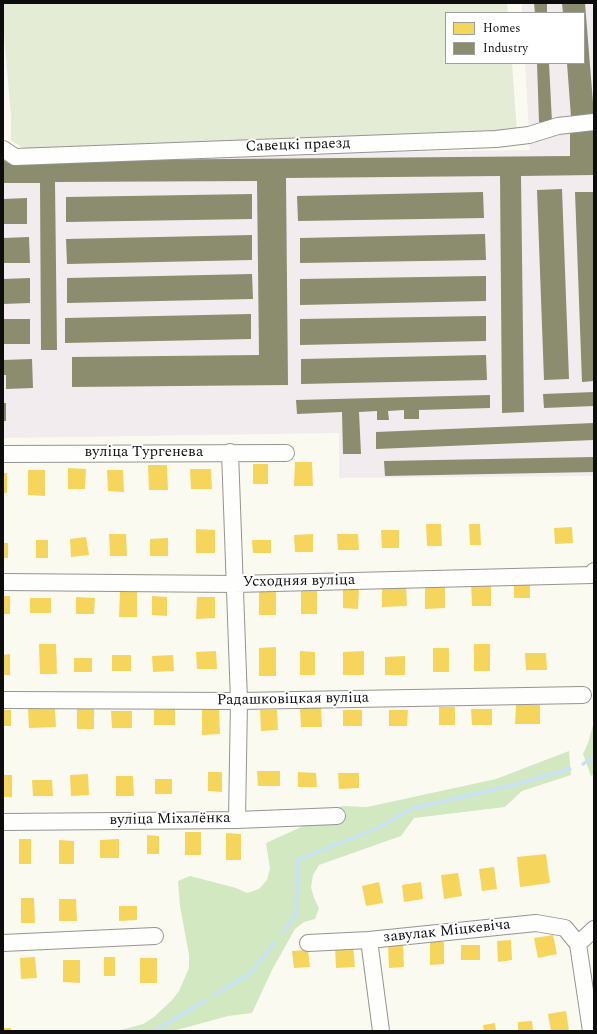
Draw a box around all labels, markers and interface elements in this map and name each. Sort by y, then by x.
legend [445,12,585,64]
text: Homes [483,19,521,38]
text: Industry [483,39,528,58]
street label: Савецкі праезд [245,135,351,157]
street label: вуліца Тургенева [85,444,203,462]
street label: Усходняя вуліца [243,572,355,592]
street label: Радашковіцкая вуліца [217,690,369,710]
street label: вуліца Міхалёнка [109,810,231,830]
street label: завулак Міцкевіча [383,916,511,948]

